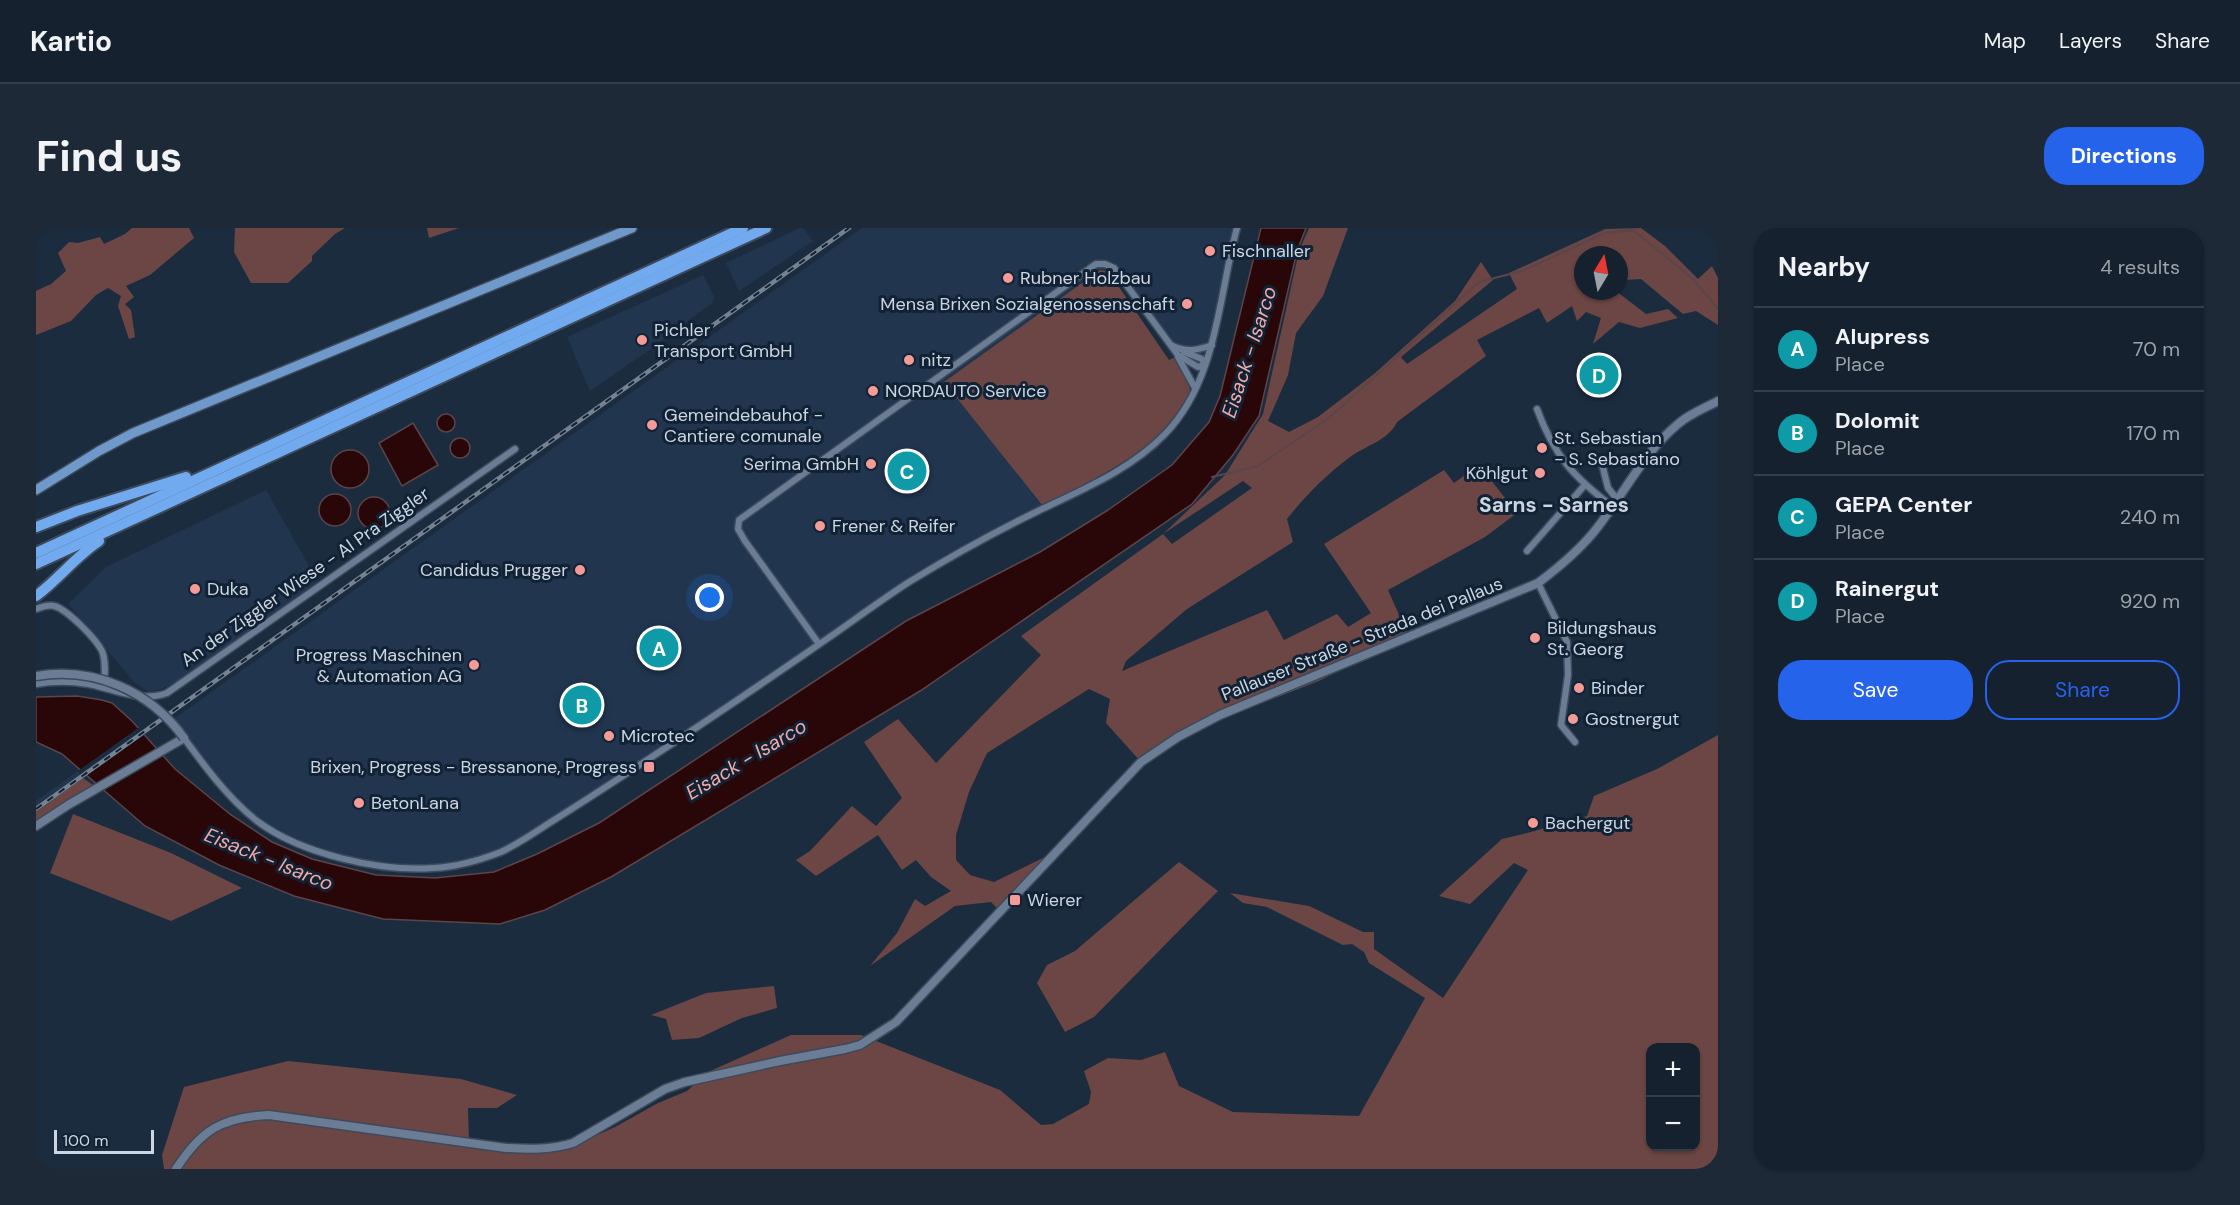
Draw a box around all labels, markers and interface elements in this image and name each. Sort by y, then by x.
text: Kartio [30,23,112,60]
text: Map [1984,27,2026,55]
text: Layers [2059,27,2122,55]
text: Share [2155,27,2210,55]
button: Directions [2044,127,2204,185]
text: Find us [36,129,182,184]
place label: Fischnaller [1222,239,1311,263]
marker: Fischnaller [1203,244,1217,258]
north arrow [1574,246,1628,300]
text: Nearby [1778,250,1870,284]
text: 4 results [2100,254,2180,280]
place label: Rubner Holzbau [1020,266,1151,290]
marker: Rubner Holzbau [1001,271,1015,285]
water label: Eisack - Isarco [1216,283,1282,421]
place label: Mensa Brixen Sozialgenossenschaft [880,292,1175,316]
marker: Mensa Brixen Sozialgenossenschaft [1180,297,1194,311]
place label: Pichler Transport GmbH [654,318,793,363]
text: Alupress [1835,322,1930,351]
marker: Pichler Transport GmbH [635,333,649,347]
text: A [1790,336,1805,362]
text: 70 m [2133,336,2180,362]
place label: nitz [921,348,951,372]
text: Place [1835,351,1885,377]
pin: D [1580,352,1618,398]
marker: nitz [902,353,916,367]
place label: NORDAUTO Service [885,379,1047,403]
marker: NORDAUTO Service [866,384,880,398]
place label: Gemeindebauhof - Cantiere comunale [664,403,823,448]
text: Dolomit [1835,406,1920,435]
marker: Gemeindebauhof - Cantiere comunale [645,418,659,432]
text: B [1791,420,1804,446]
text: 170 m [2127,420,2180,446]
place label: St. Sebastian - S. Sebastiano [1554,426,1680,471]
text: Place [1835,435,1885,461]
marker: St. Sebastian - S. Sebastiano [1535,441,1549,455]
pin: C [888,448,926,494]
place label: Serima GmbH [744,452,859,476]
marker: Serima GmbH [864,457,878,471]
place label: Köhlgut [1466,461,1528,485]
marker: Köhlgut [1533,466,1547,480]
street label: An der Ziggler Wiese - Al Pra Ziggler [176,482,434,672]
text: GEPA Center [1835,490,1972,519]
district label: Sarns - Sarnes [1479,491,1629,519]
text: C [1790,504,1805,530]
text: 240 m [2120,504,2180,530]
place label: Frener & Reifer [832,514,956,538]
marker: Frener & Reifer [813,519,827,533]
text: Place [1835,519,1885,545]
place label: Candidus Prugger [420,558,568,582]
marker: Candidus Prugger [573,563,587,577]
street label: Pallauser Straße - Strada dei Pallaus [1218,571,1506,707]
text: Rainergut [1835,574,1939,603]
place label: Duka [207,577,249,601]
marker: Duka [188,582,202,596]
your location [695,583,724,612]
text: D [1790,588,1805,614]
text: 920 m [2120,588,2180,614]
text: Place [1835,603,1885,629]
place label: Bildungshaus St. Georg [1547,616,1657,661]
pin: A [640,626,678,670]
marker: Bildungshaus St. Georg [1528,631,1542,645]
place label: Progress Maschinen & Automation AG [296,643,462,688]
marker: Progress Maschinen & Automation AG [467,658,481,672]
button: Save [1778,660,1973,720]
button: Share [1985,660,2180,720]
place label: Binder [1591,676,1645,700]
marker: Binder [1572,681,1586,695]
pin: B [562,682,602,728]
place label: Gostnergut [1585,707,1679,731]
marker: Gostnergut [1566,712,1580,726]
water label: Eisack - Isarco [681,713,811,805]
place label: Microtec [621,724,695,748]
marker: Microtec [602,729,616,743]
place label: Brixen, Progress - Bressanone, Progress [310,755,637,779]
marker: Brixen, Progress - Bressanone, Progress [642,760,656,774]
place label: BetonLana [371,791,459,815]
marker: BetonLana [352,796,366,810]
place label: Bachergut [1545,811,1630,835]
marker: Bachergut [1526,816,1540,830]
water label: Eisack - Isarco [201,821,337,897]
place label: Wierer [1027,888,1083,912]
marker: Wierer [1008,893,1022,907]
map controls [1646,1043,1700,1151]
button: + [1646,1043,1700,1097]
button: − [1646,1097,1700,1151]
scale bar [54,1127,154,1154]
text: 100 m [63,1130,108,1151]

